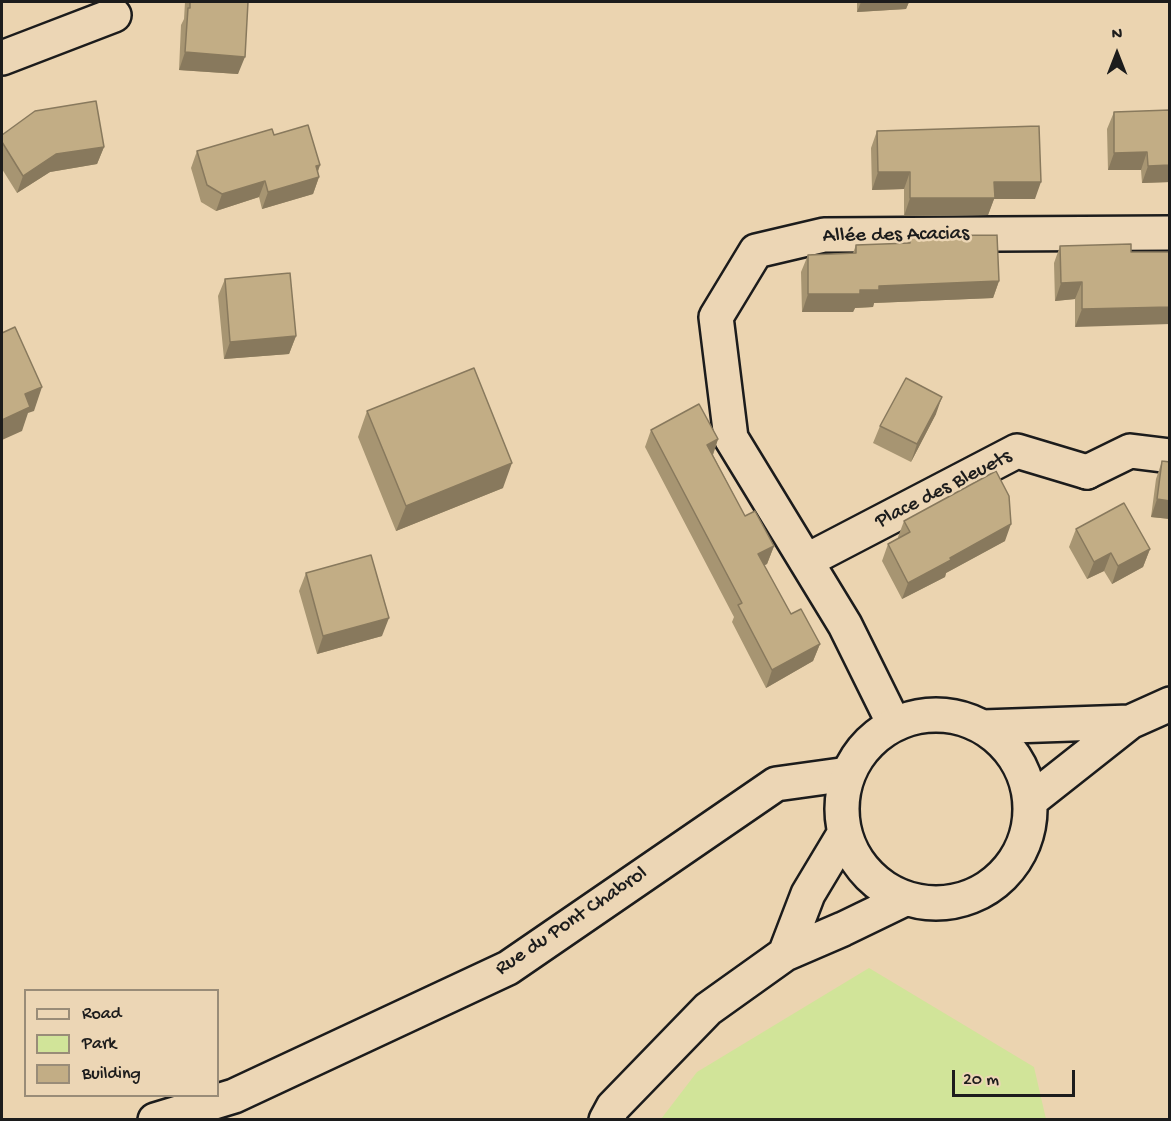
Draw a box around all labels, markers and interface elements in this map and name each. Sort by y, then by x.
north arrow [1087,24,1147,84]
text: N [1112,26,1122,45]
street label: Allée des Acacias [823,222,969,250]
street label: Place des Bleuets [872,445,1016,535]
street label: Rue du Pont Chabrol [491,862,653,982]
legend [24,989,219,1097]
text: Road [82,1004,121,1025]
text: Park [82,1034,116,1055]
scale bar [955,1058,1078,1096]
text: Building [82,1064,141,1085]
text: 20 m [963,1070,999,1091]

